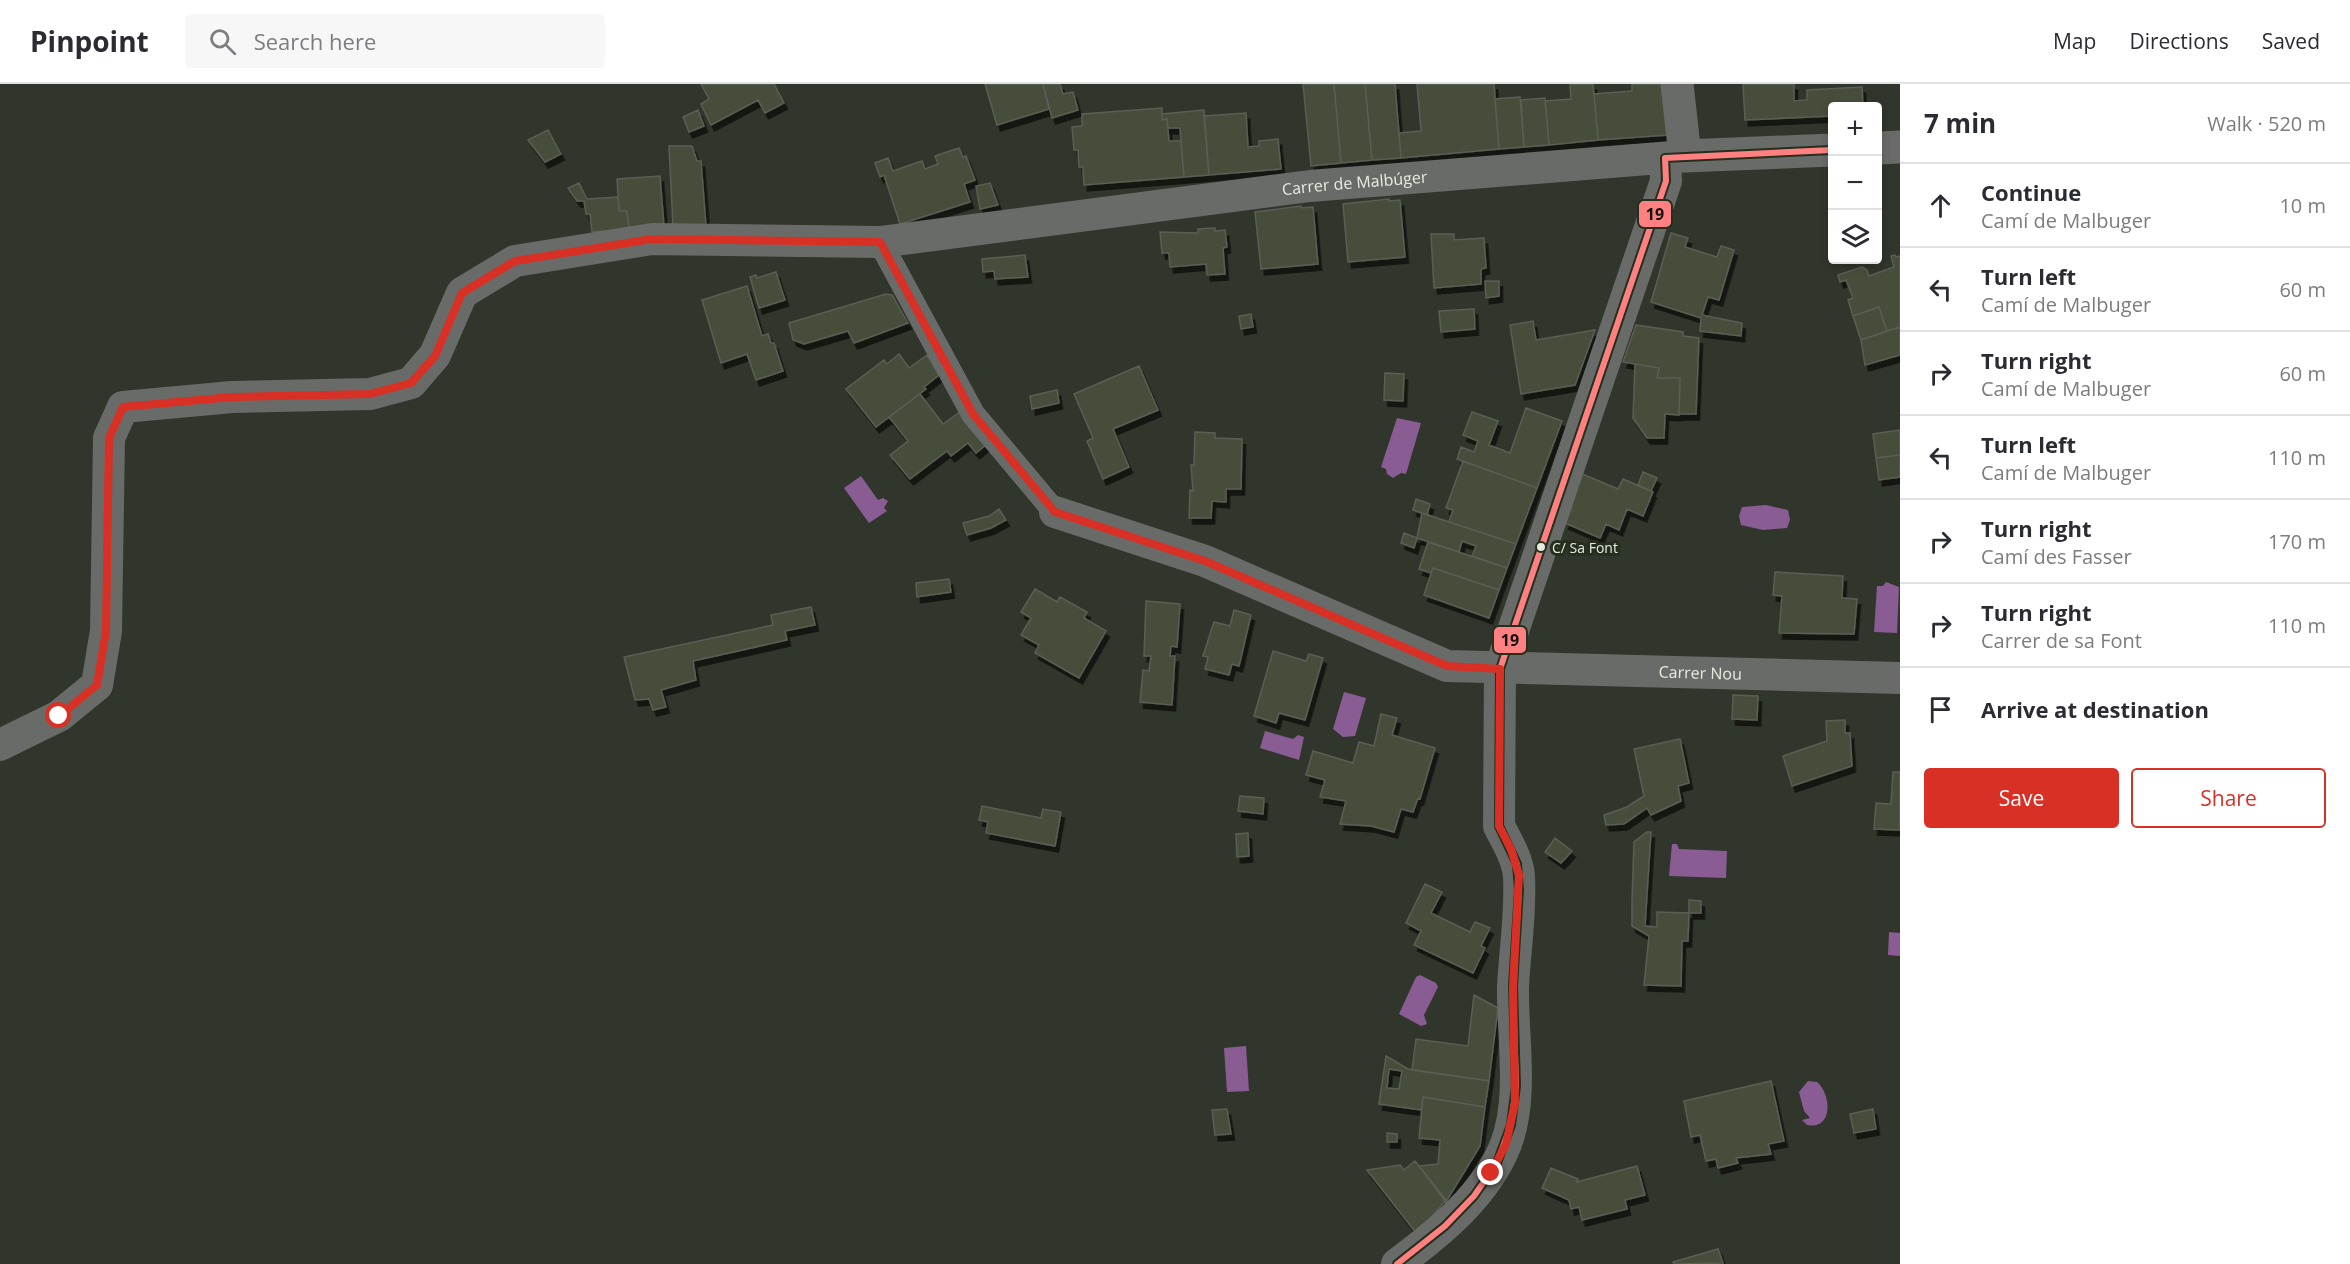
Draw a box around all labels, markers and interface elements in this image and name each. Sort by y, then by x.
search box [185,14,605,68]
text: Pinpoint [30,22,149,60]
icon: search [206,25,239,58]
text: Search here [254,26,376,56]
text: Map [2053,27,2096,55]
text: Directions [2129,27,2229,55]
text: Saved [2262,27,2320,55]
map controls [1828,102,1882,264]
button: + [1828,102,1882,156]
text: 7 min [1924,105,1996,141]
text: Walk · 520 m [2207,110,2326,137]
button: − [1828,156,1882,210]
street label: Carrer de Malbúger [1281,166,1429,201]
text: Continue [1981,177,2081,207]
icon: ahead [1924,189,1957,222]
text: 10 m [2279,192,2326,219]
line badge: 19 [1638,200,1672,228]
text: 19 [1646,203,1664,225]
text: Camí de Malbuger [1981,207,2151,234]
button: layers [1828,210,1882,264]
text: Turn left [1981,261,2076,291]
icon: left [1924,273,1957,306]
text: 60 m [2279,276,2326,303]
text: Camí de Malbuger [1981,291,2151,318]
text: Turn right [1981,345,2092,375]
icon: right [1924,357,1957,390]
text: 60 m [2279,360,2326,387]
text: Camí de Malbuger [1981,375,2151,402]
text: Turn left [1981,429,2076,459]
icon: left [1924,441,1957,474]
text: 110 m [2268,444,2326,471]
text: Camí de Malbuger [1981,459,2151,486]
text: Turn right [1981,513,2092,543]
icon: right [1924,525,1957,558]
text: 170 m [2268,528,2326,555]
place label: C/ Sa Font [1552,538,1618,557]
marker: C/ Sa Font [1535,541,1547,553]
text: Camí des Fasser [1981,543,2132,570]
text: Turn right [1981,597,2092,627]
icon: right [1924,609,1957,642]
text: 110 m [2268,612,2326,639]
line badge: 19 [1493,626,1527,654]
text: Carrer de sa Font [1981,627,2142,654]
text: 19 [1501,629,1519,651]
street label: Carrer Nou [1658,661,1742,685]
icon: arrive [1924,693,1957,726]
text: Arrive at destination [1981,694,2209,724]
route start [45,702,71,728]
button: Save [1924,768,2119,828]
button: Share [2131,768,2326,828]
route end [1477,1159,1503,1185]

